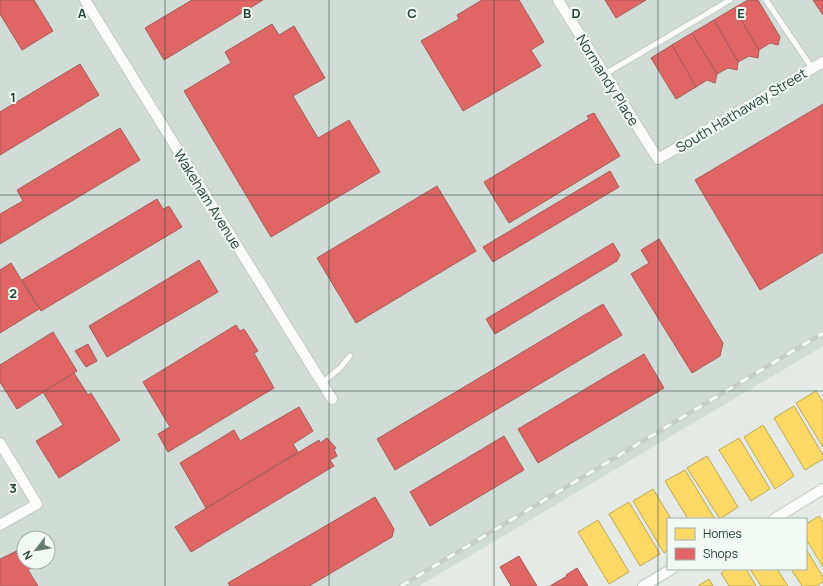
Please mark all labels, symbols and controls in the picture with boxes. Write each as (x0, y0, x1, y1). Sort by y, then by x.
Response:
text: A (78, 4, 87, 22)
text: B (243, 4, 251, 22)
text: C (407, 4, 417, 22)
text: D (571, 4, 581, 22)
text: E (737, 4, 745, 22)
street label: Normandy Place (572, 31, 644, 129)
street label: South Hathaway Street (672, 63, 810, 157)
text: 1 (10, 88, 16, 106)
street label: Wakeham Avenue (170, 146, 246, 252)
text: 2 (9, 284, 17, 302)
text: 3 (9, 479, 17, 497)
legend (667, 518, 807, 570)
text: Homes (703, 525, 742, 542)
north arrow (16, 530, 56, 570)
text: Shops (703, 545, 738, 562)
text: N (18, 548, 35, 563)

